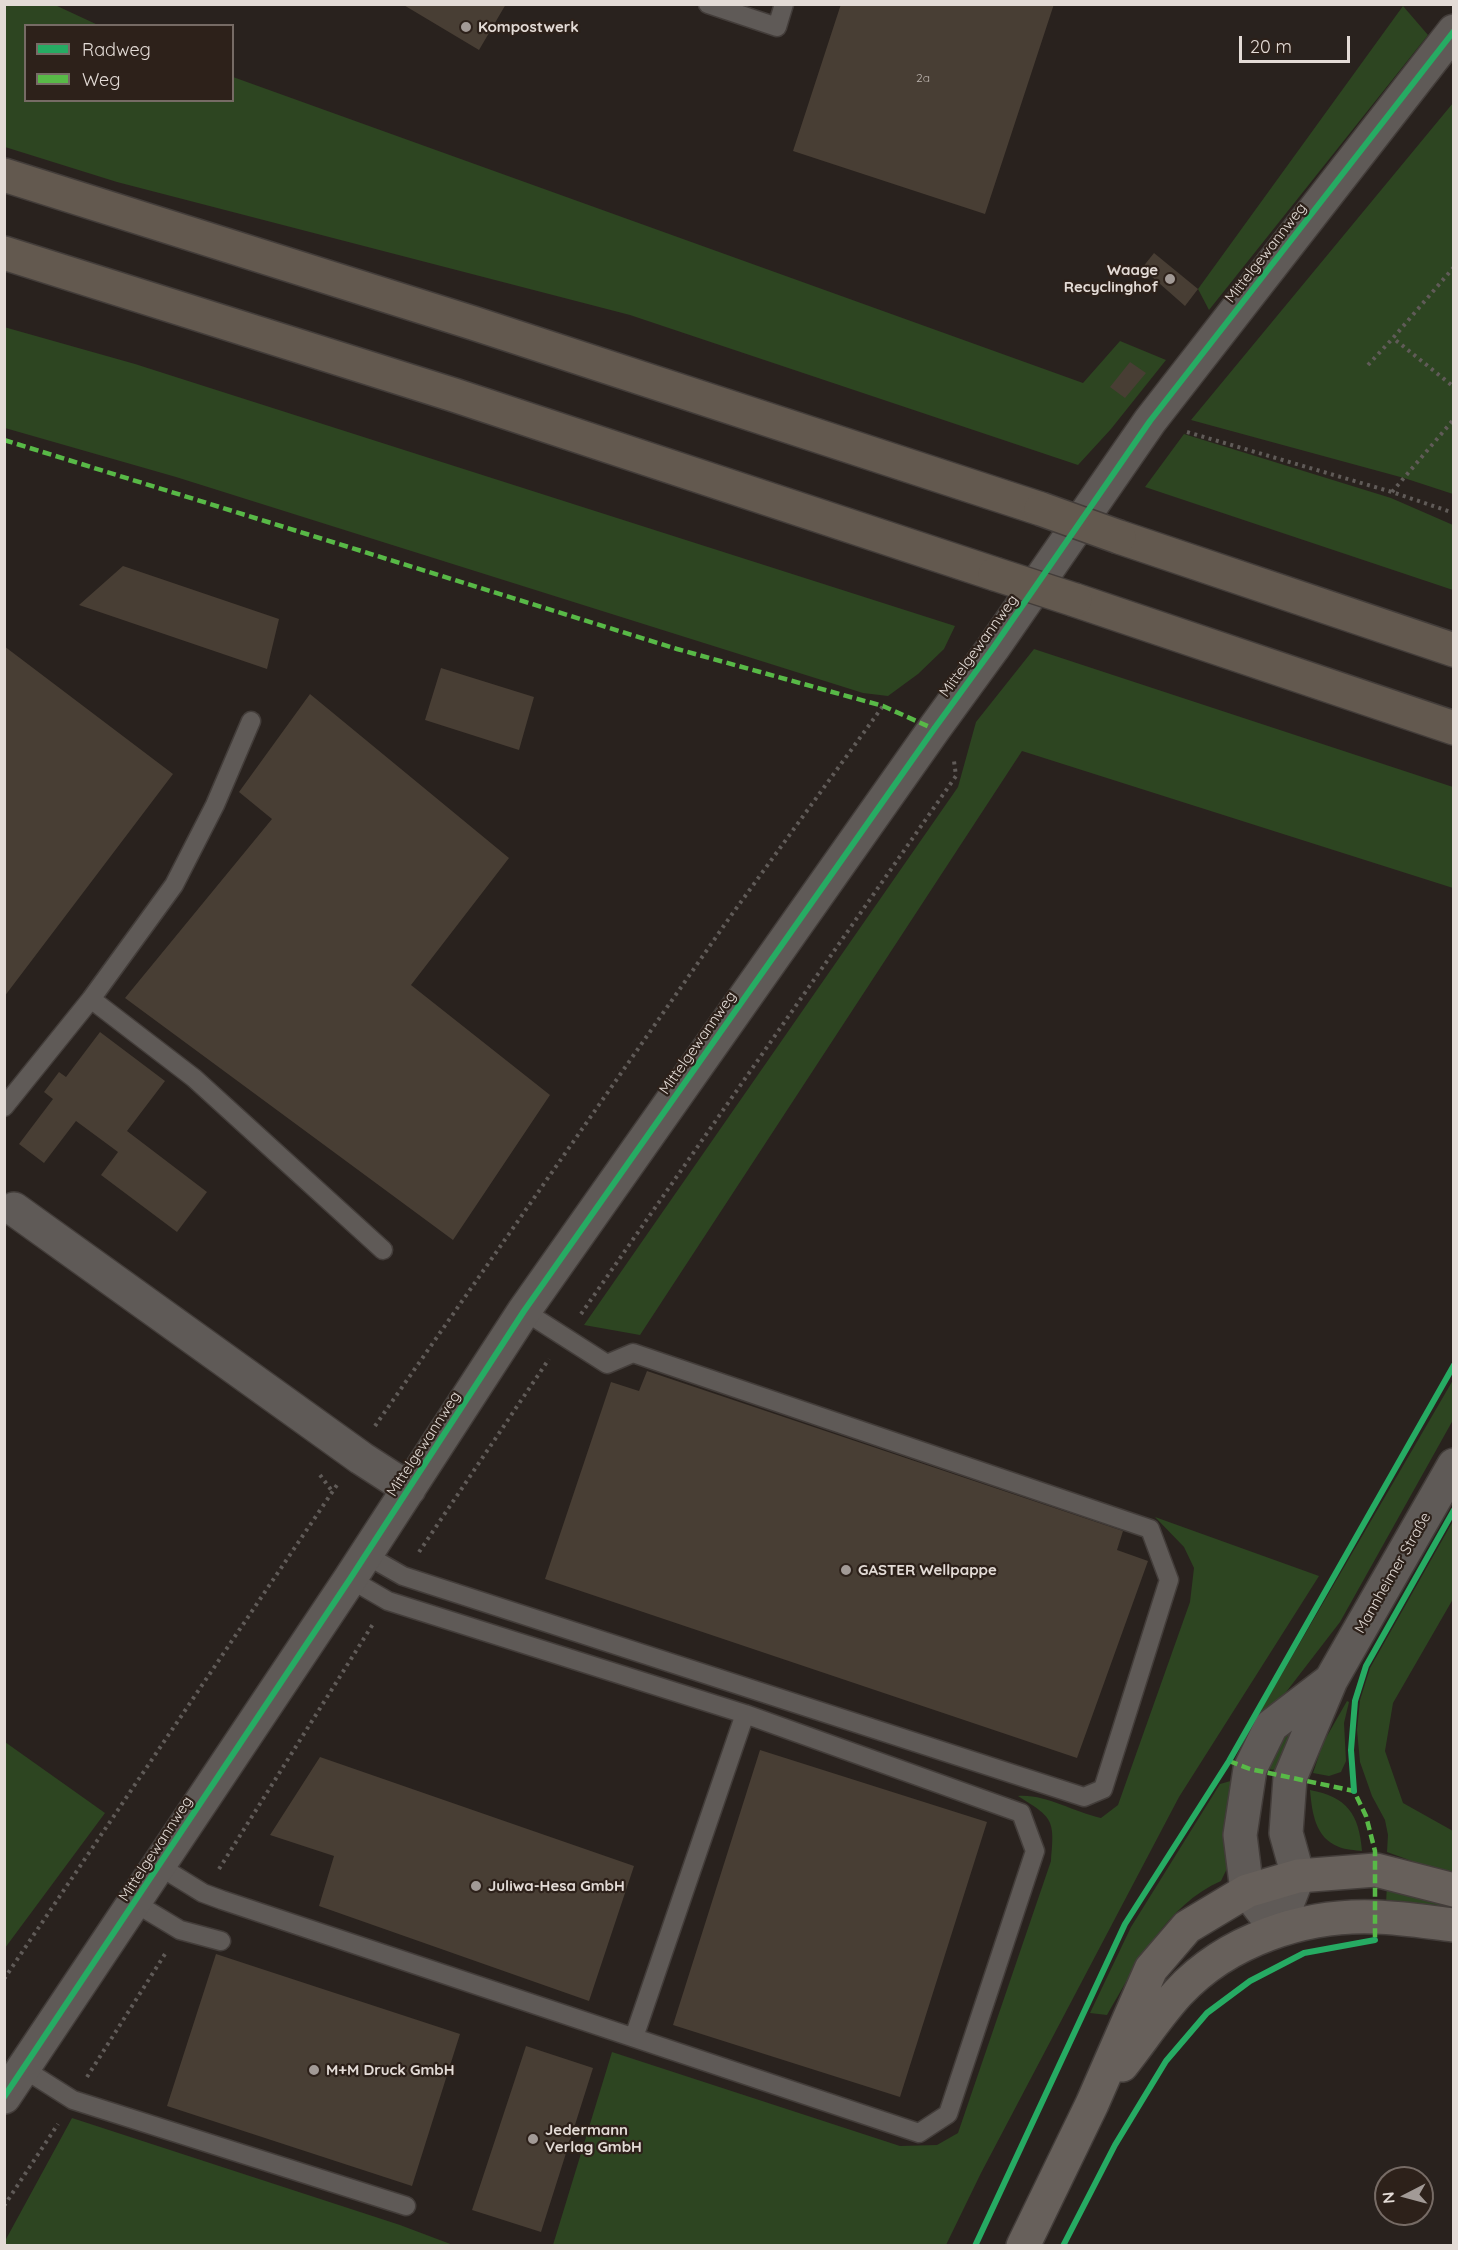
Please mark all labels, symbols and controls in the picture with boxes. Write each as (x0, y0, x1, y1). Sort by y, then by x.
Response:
place label: Kompostwerk (478, 18, 579, 36)
marker: Kompostwerk (459, 20, 473, 34)
legend (24, 24, 234, 102)
scale bar (1242, 24, 1353, 62)
text: 20 m (1250, 35, 1292, 58)
text: Radweg (82, 38, 151, 61)
text: Weg (82, 68, 120, 91)
house number: 2a (916, 71, 930, 85)
street label: Mittelgewannweg (1221, 199, 1311, 307)
place label: Waage Recyclinghof (1064, 261, 1158, 296)
marker: Waage Recyclinghof (1163, 272, 1177, 286)
street label: Mittelgewannweg (936, 591, 1022, 701)
street label: Mittelgewannweg (656, 988, 740, 1098)
street label: Mittelgewannweg (383, 1388, 465, 1500)
street label: Mannheimer Straße (1351, 1509, 1435, 1637)
place label: GASTER Wellpappe (858, 1561, 997, 1579)
marker: GASTER Wellpappe (839, 1563, 853, 1577)
street label: Mittelgewannweg (115, 1793, 197, 1905)
place label: Juliwa-Hesa GmbH (488, 1877, 625, 1895)
marker: Juliwa-Hesa GmbH (469, 1879, 483, 1893)
place label: M+M Druck GmbH (326, 2061, 454, 2079)
marker: M+M Druck GmbH (307, 2063, 321, 2077)
place label: Jedermann Verlag GmbH (545, 2121, 642, 2156)
marker: Jedermann Verlag GmbH (526, 2132, 540, 2146)
north arrow (1374, 2166, 1434, 2226)
text: N (1378, 2191, 1399, 2205)

